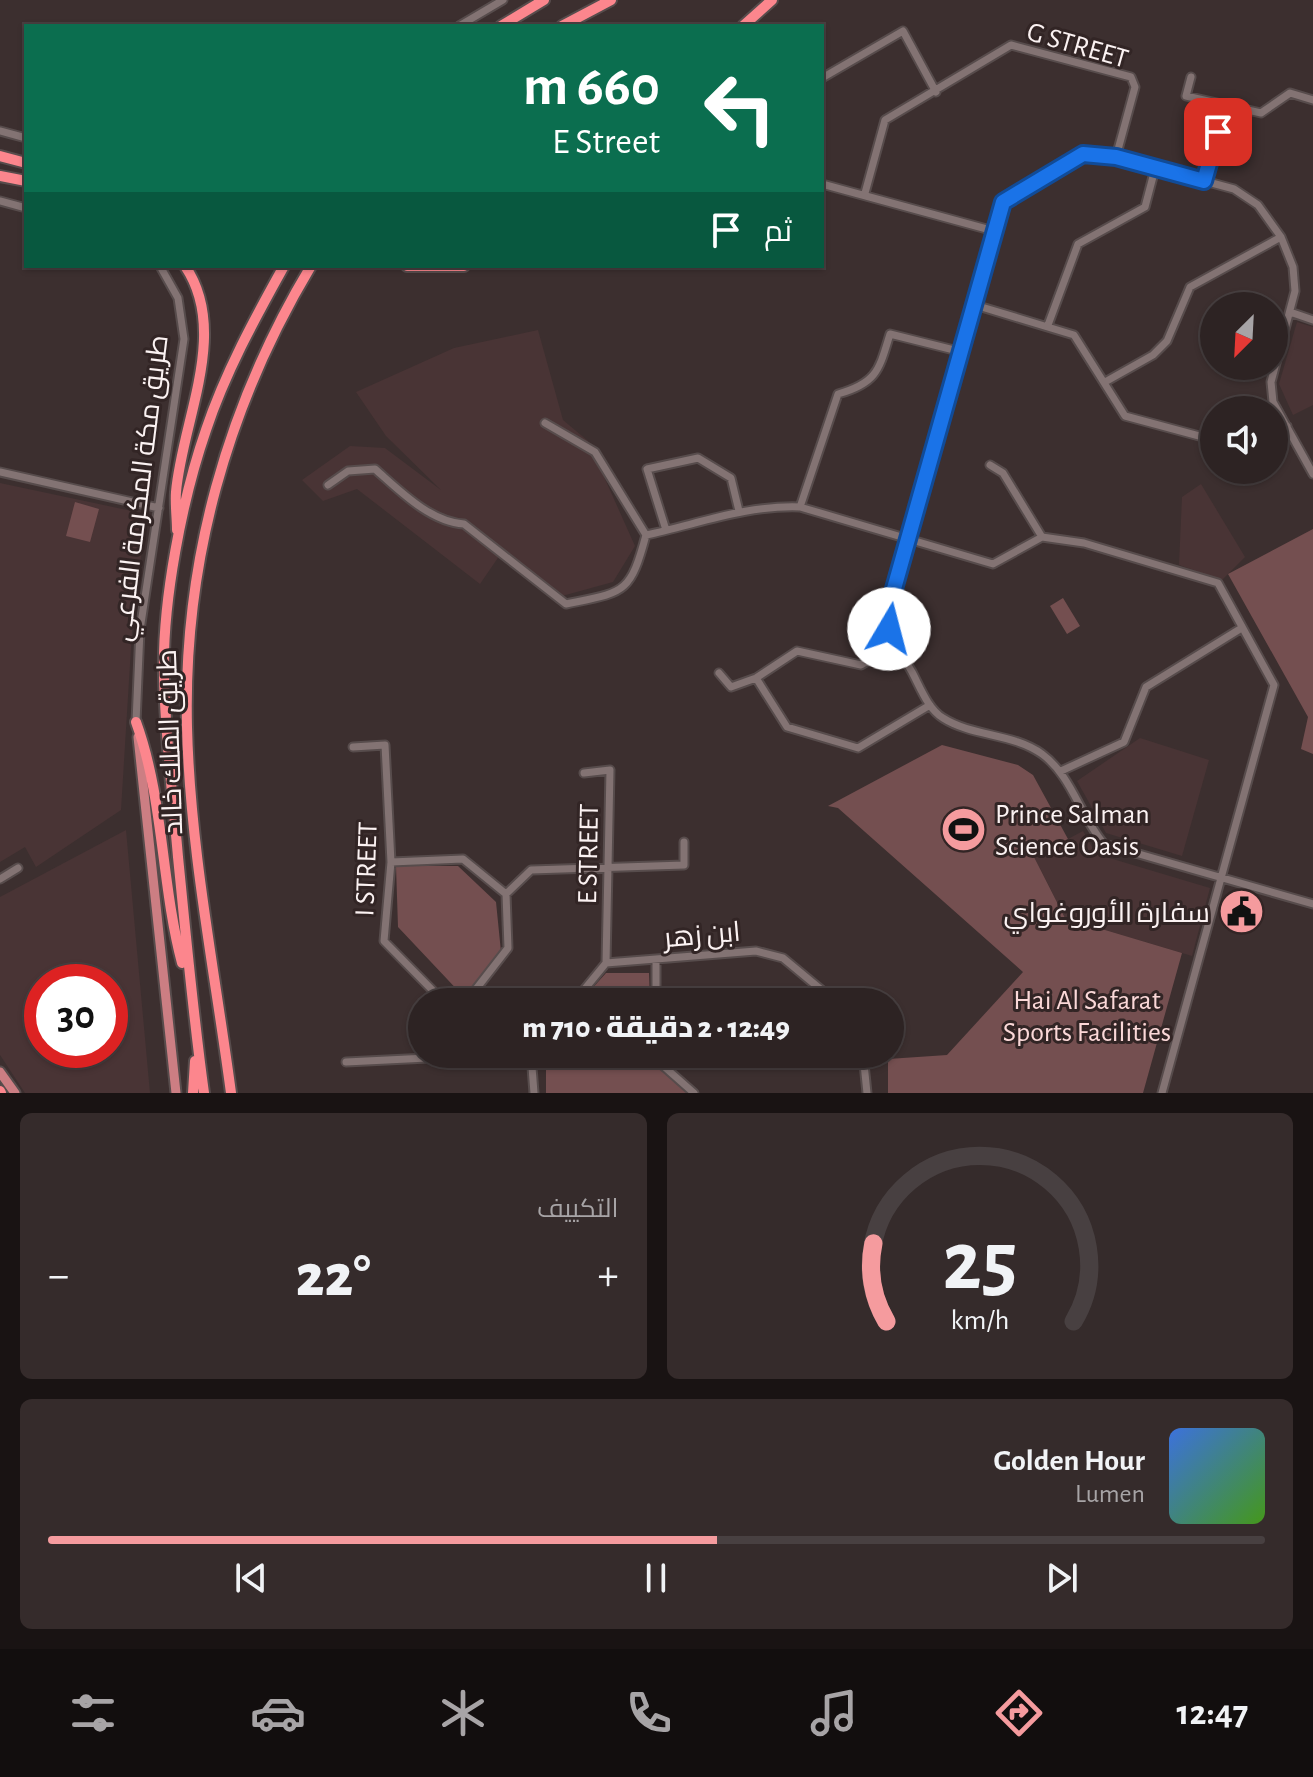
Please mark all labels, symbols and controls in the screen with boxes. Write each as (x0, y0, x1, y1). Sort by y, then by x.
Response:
street label: G STREET (1024, 18, 1132, 74)
icon: left (688, 56, 792, 160)
text: 660 m (523, 59, 660, 115)
pin (1184, 98, 1252, 166)
icon: arrive (1196, 110, 1240, 154)
text: E Street (552, 124, 660, 160)
icon: arrive (704, 208, 748, 252)
text: ثم (764, 217, 792, 247)
north arrow (1200, 292, 1288, 380)
map controls (1200, 292, 1288, 484)
street label: طريق مكة المكرمة الفرعي (108, 333, 180, 644)
button: sound (1200, 396, 1288, 484)
position arrow (847, 587, 931, 671)
street label: طريق الملك خالد (154, 649, 189, 835)
place label: Prince Salman Science Oasis (995, 801, 1150, 861)
street label: E STREET (574, 803, 604, 905)
sports icon: Prince Salman Science Oasis (940, 805, 988, 853)
street label: I STREET (351, 821, 383, 917)
public building icon: سفارة الأوروغواي (1217, 888, 1265, 936)
place label: سفارة الأوروغواي (1004, 899, 1210, 934)
street label: ابن زهر (660, 919, 742, 954)
speed limit sign: 30 (24, 964, 128, 1068)
park label: Hai Al Safarat Sports Facilities (1003, 987, 1171, 1047)
text: 12:49 · 2 دقيقة · 710 m (522, 1013, 790, 1043)
text: التكييف (537, 1196, 619, 1222)
text: 25 (942, 1221, 1017, 1305)
text: 22° (296, 1247, 371, 1307)
text: − (48, 1254, 69, 1298)
text: + (597, 1254, 619, 1298)
text: km/h (950, 1306, 1009, 1335)
text: Golden Hour (993, 1446, 1145, 1476)
text: Lumen (1075, 1481, 1145, 1507)
icon: previous (229, 1556, 273, 1600)
icon: pause (634, 1556, 678, 1600)
icon: next (1040, 1556, 1084, 1600)
icon: filters (65, 1685, 121, 1741)
icon: car (250, 1685, 306, 1741)
icon: climate (435, 1685, 491, 1741)
icon: phone (621, 1685, 677, 1741)
icon: music (806, 1685, 862, 1741)
icon: directions (991, 1685, 1047, 1741)
text: 12:47 (1177, 1695, 1248, 1731)

